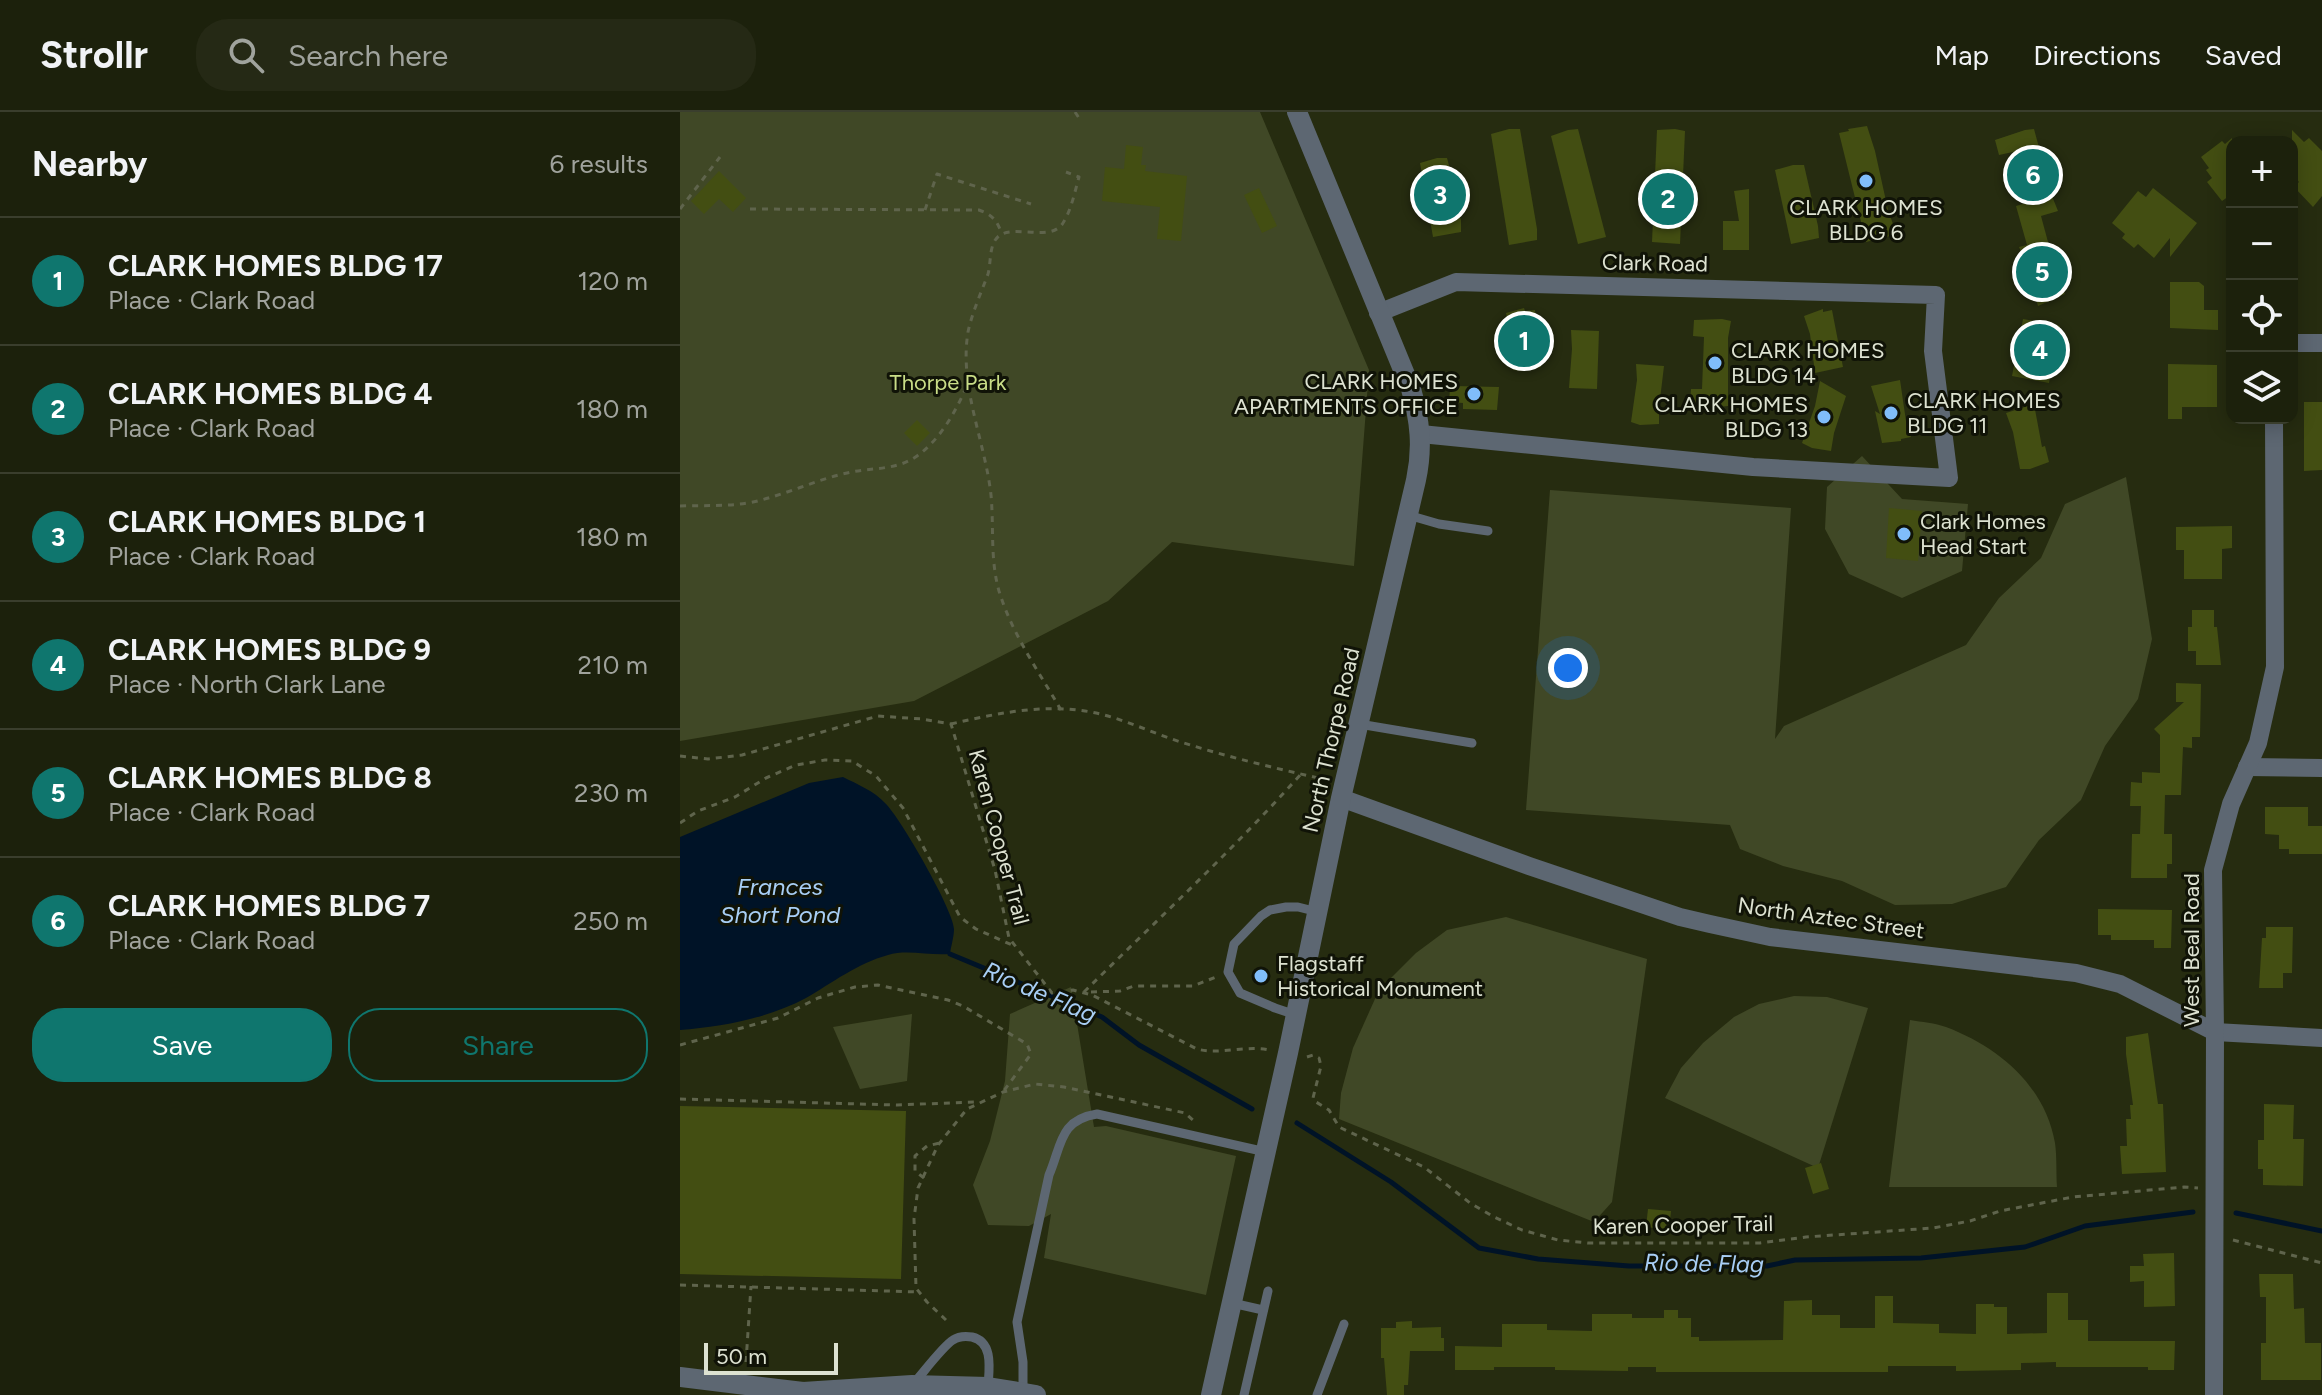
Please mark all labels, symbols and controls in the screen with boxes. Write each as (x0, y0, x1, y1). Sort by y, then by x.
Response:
search box (196, 19, 756, 91)
text: Strollr (40, 32, 148, 78)
icon: search (224, 33, 268, 77)
text: Search here (288, 37, 448, 74)
text: Map (1935, 38, 1989, 72)
text: Directions (2033, 38, 2161, 72)
text: Saved (2205, 38, 2282, 72)
map controls (2226, 136, 2298, 424)
button: + (2226, 136, 2298, 208)
text: Nearby (32, 144, 147, 185)
pin: 6 (2007, 145, 2059, 205)
text: 6 results (550, 148, 648, 180)
pin: 3 (1414, 165, 1466, 225)
pin: 2 (1642, 169, 1694, 229)
marker: CLARK HOMES BLDG 6 (1857, 172, 1875, 190)
place label: CLARK HOMES BLDG 6 (1789, 194, 1943, 246)
button: − (2226, 208, 2298, 280)
pin: 5 (2016, 242, 2068, 302)
text: CLARK HOMES BLDG 17 (108, 247, 443, 284)
street label: Clark Road (1602, 249, 1708, 277)
text: 1 (53, 265, 63, 297)
text: 120 m (578, 265, 648, 297)
button: locate (2226, 280, 2298, 352)
text: Place · Clark Road (108, 284, 315, 316)
pin: 1 (1498, 311, 1550, 371)
pin: 4 (2014, 320, 2066, 380)
place label: CLARK HOMES BLDG 14 (1731, 337, 1885, 389)
button: layers (2226, 352, 2298, 424)
marker: CLARK HOMES BLDG 14 (1706, 354, 1724, 372)
place label: CLARK HOMES APARTMENTS OFFICE (1234, 368, 1458, 420)
park label: Thorpe Park (890, 369, 1007, 396)
text: CLARK HOMES BLDG 4 (108, 375, 432, 412)
marker: CLARK HOMES APARTMENTS OFFICE (1465, 385, 1483, 403)
place label: CLARK HOMES BLDG 11 (1907, 387, 2061, 439)
place label: CLARK HOMES BLDG 13 (1654, 391, 1808, 443)
text: 2 (50, 393, 66, 425)
text: 180 m (576, 393, 648, 425)
marker: CLARK HOMES BLDG 11 (1882, 404, 1900, 422)
marker: CLARK HOMES BLDG 13 (1815, 408, 1833, 426)
text: Place · Clark Road (108, 412, 315, 444)
text: CLARK HOMES BLDG 1 (108, 503, 426, 540)
place label: Clark Homes Head Start (1920, 508, 2046, 560)
text: 3 (51, 521, 65, 553)
text: 180 m (576, 521, 648, 553)
marker: Clark Homes Head Start (1895, 525, 1913, 543)
text: Place · Clark Road (108, 540, 315, 572)
text: CLARK HOMES BLDG 9 (108, 631, 431, 668)
street label: North Thorpe Road (1297, 645, 1365, 835)
your location (1548, 648, 1588, 688)
text: 4 (50, 649, 66, 681)
text: 210 m (578, 649, 648, 681)
text: Place · North Clark Lane (108, 668, 386, 700)
street label: Karen Cooper Trail (963, 746, 1035, 928)
text: CLARK HOMES BLDG 8 (108, 759, 432, 796)
text: 5 (50, 777, 66, 809)
text: 230 m (574, 777, 648, 809)
text: Place · Clark Road (108, 796, 315, 828)
water label: Frances Short Pond (720, 872, 841, 929)
street label: West Beal Road (2178, 873, 2205, 1027)
text: CLARK HOMES BLDG 7 (108, 887, 430, 924)
street label: North Aztec Street (1736, 892, 1926, 944)
text: 6 (50, 905, 66, 937)
text: 250 m (573, 905, 648, 937)
text: Place · Clark Road (108, 924, 315, 956)
place label: Flagstaff Historical Monument (1277, 950, 1483, 1002)
water label: Rio de Flag (979, 955, 1101, 1029)
marker: Flagstaff Historical Monument (1252, 967, 1270, 985)
button: Save (32, 1008, 332, 1082)
button: Share (348, 1008, 648, 1082)
street label: Karen Cooper Trail (1592, 1210, 1774, 1240)
water label: Rio de Flag (1644, 1247, 1764, 1279)
scale bar (704, 1339, 838, 1375)
text: 50 m (716, 1343, 767, 1370)

